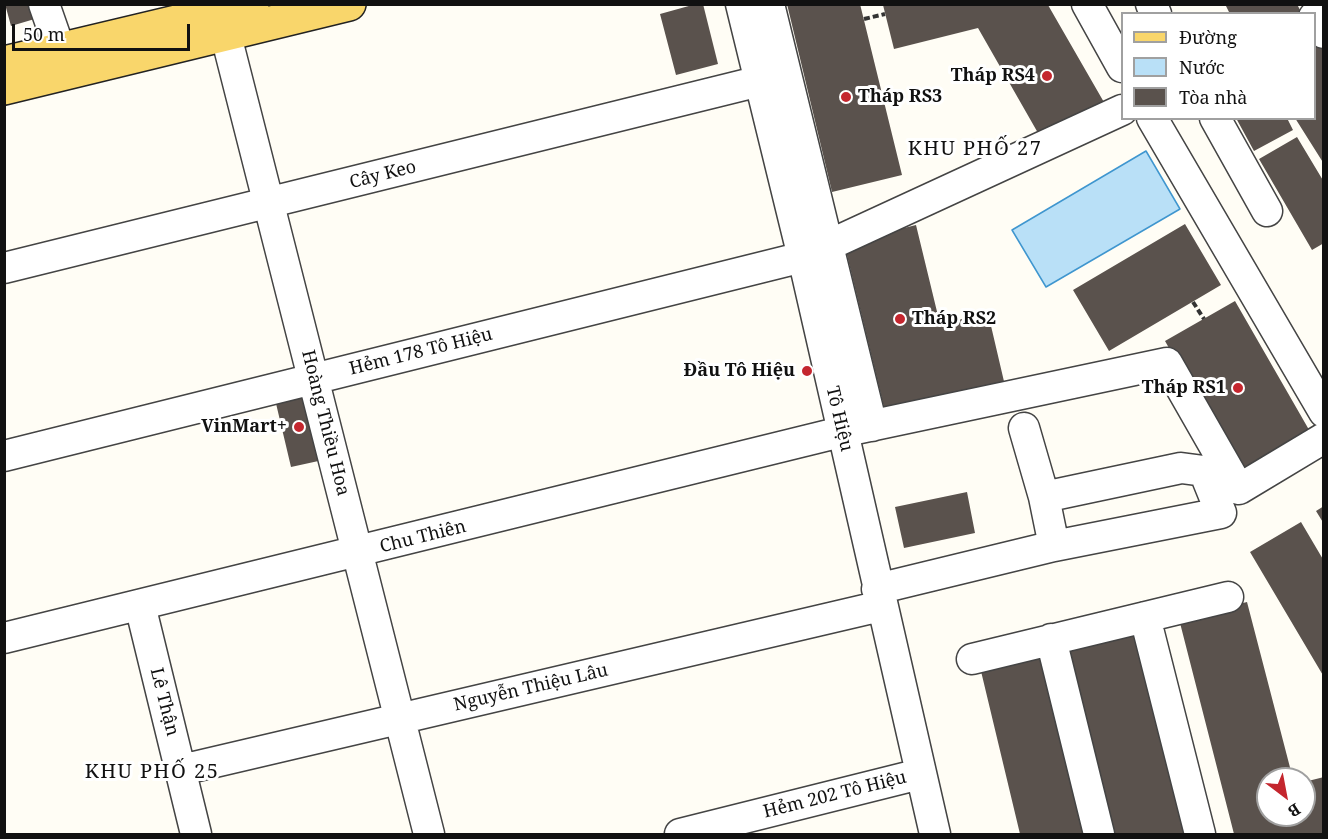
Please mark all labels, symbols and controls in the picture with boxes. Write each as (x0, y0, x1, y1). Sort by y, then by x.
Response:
scale bar (15, 12, 194, 50)
legend (1121, 12, 1316, 120)
text: 50 m (23, 22, 65, 46)
text: Đường (1179, 25, 1237, 49)
text: Nước (1179, 55, 1225, 79)
place label: Tháp RS4 (951, 65, 1035, 87)
marker: Tháp RS4 (1040, 69, 1054, 83)
text: Tòa nhà (1179, 85, 1248, 109)
place label: Tháp RS3 (858, 86, 942, 108)
marker: Tháp RS3 (839, 90, 853, 104)
district label: KHU PHỐ 27 (908, 137, 1042, 161)
street label: Cây Keo (347, 156, 419, 194)
place label: Tháp RS2 (912, 308, 996, 330)
marker: Tháp RS2 (893, 312, 907, 326)
street label: Hẻm 178 Tô Hiệu (347, 324, 495, 380)
street label: Hoàng Thiều Hoa (296, 348, 354, 498)
place label: Đầu Tô Hiệu (684, 360, 795, 382)
marker: Đầu Tô Hiệu (800, 364, 814, 378)
place label: Tháp RS1 (1142, 377, 1226, 399)
marker: Tháp RS1 (1231, 381, 1245, 395)
street label: Tô Hiệu (821, 384, 857, 454)
place label: VinMart+ (201, 416, 287, 438)
marker: VinMart+ (292, 420, 306, 434)
street label: Chu Thiên (378, 516, 468, 558)
street label: Nguyễn Thiệu Lâu (452, 660, 610, 716)
street label: Lê Thận (145, 666, 183, 738)
district label: KHU PHỐ 25 (85, 760, 219, 784)
street label: Hẻm 202 Tô Hiệu (761, 767, 909, 823)
north arrow (1256, 767, 1316, 827)
text: B (1284, 798, 1305, 823)

